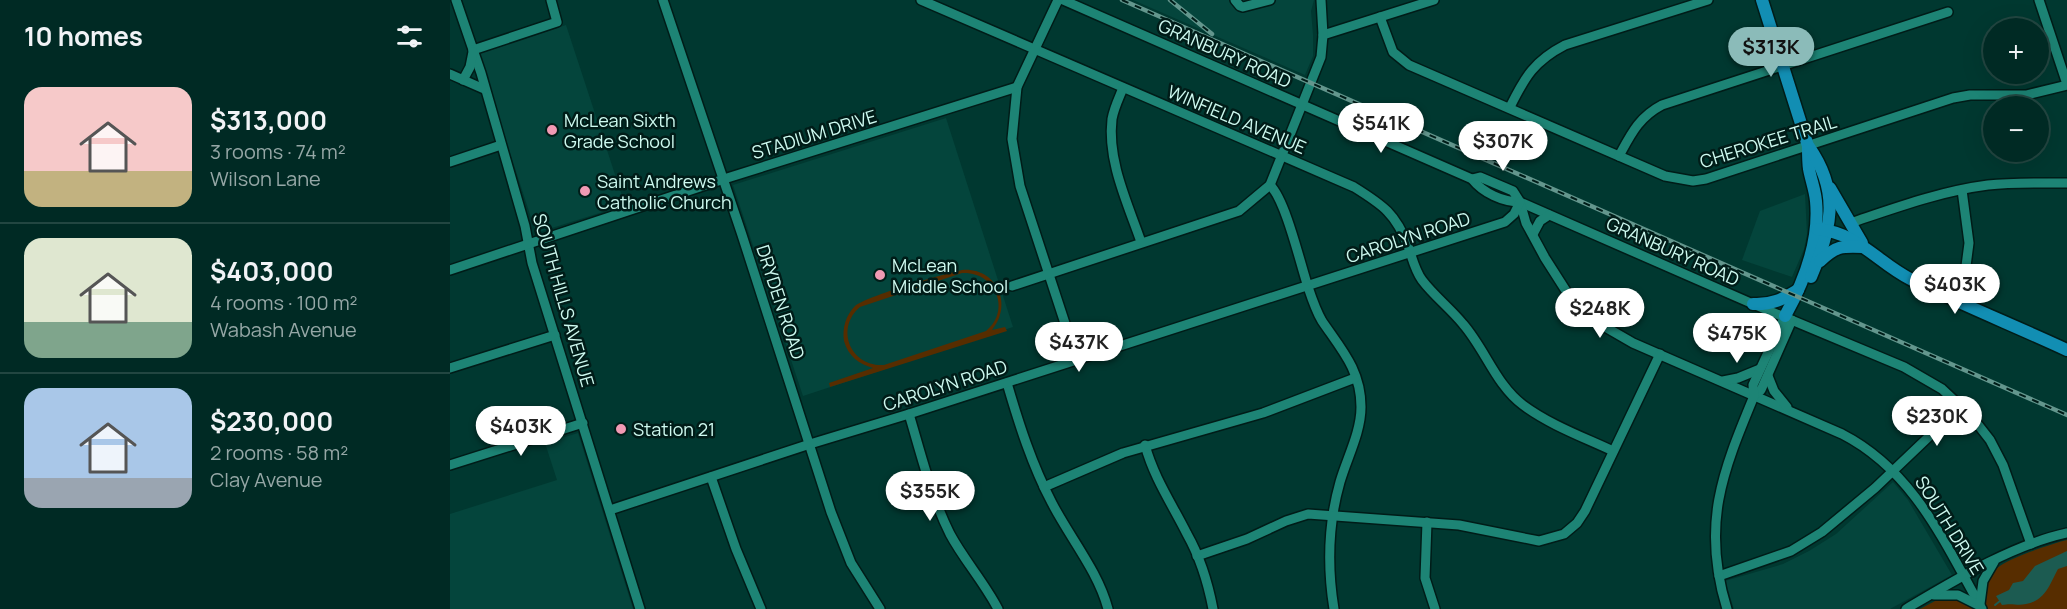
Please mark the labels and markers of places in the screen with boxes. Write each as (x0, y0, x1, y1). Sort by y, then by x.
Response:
pin: $313K (1729, 27, 1813, 78)
pin: $541K (1339, 103, 1423, 154)
place label: McLean Sixth Grade School (564, 108, 676, 153)
pin: $307K (1461, 121, 1545, 172)
marker: McLean Sixth Grade School (545, 123, 559, 137)
place label: Saint Andrews Catholic Church (597, 169, 732, 214)
marker: Saint Andrews Catholic Church (578, 184, 592, 198)
place label: McLean Middle School (892, 253, 1008, 298)
pin: $403K (1913, 264, 1997, 315)
marker: McLean Middle School (873, 268, 887, 282)
pin: $248K (1558, 288, 1642, 339)
pin: $475K (1695, 313, 1779, 364)
pin: $437K (1037, 322, 1121, 373)
pin: $230K (1895, 396, 1979, 447)
pin: $403K (479, 406, 563, 457)
place label: Station 21 (633, 417, 715, 441)
marker: Station 21 (614, 422, 628, 436)
pin: $355K (888, 471, 972, 522)

